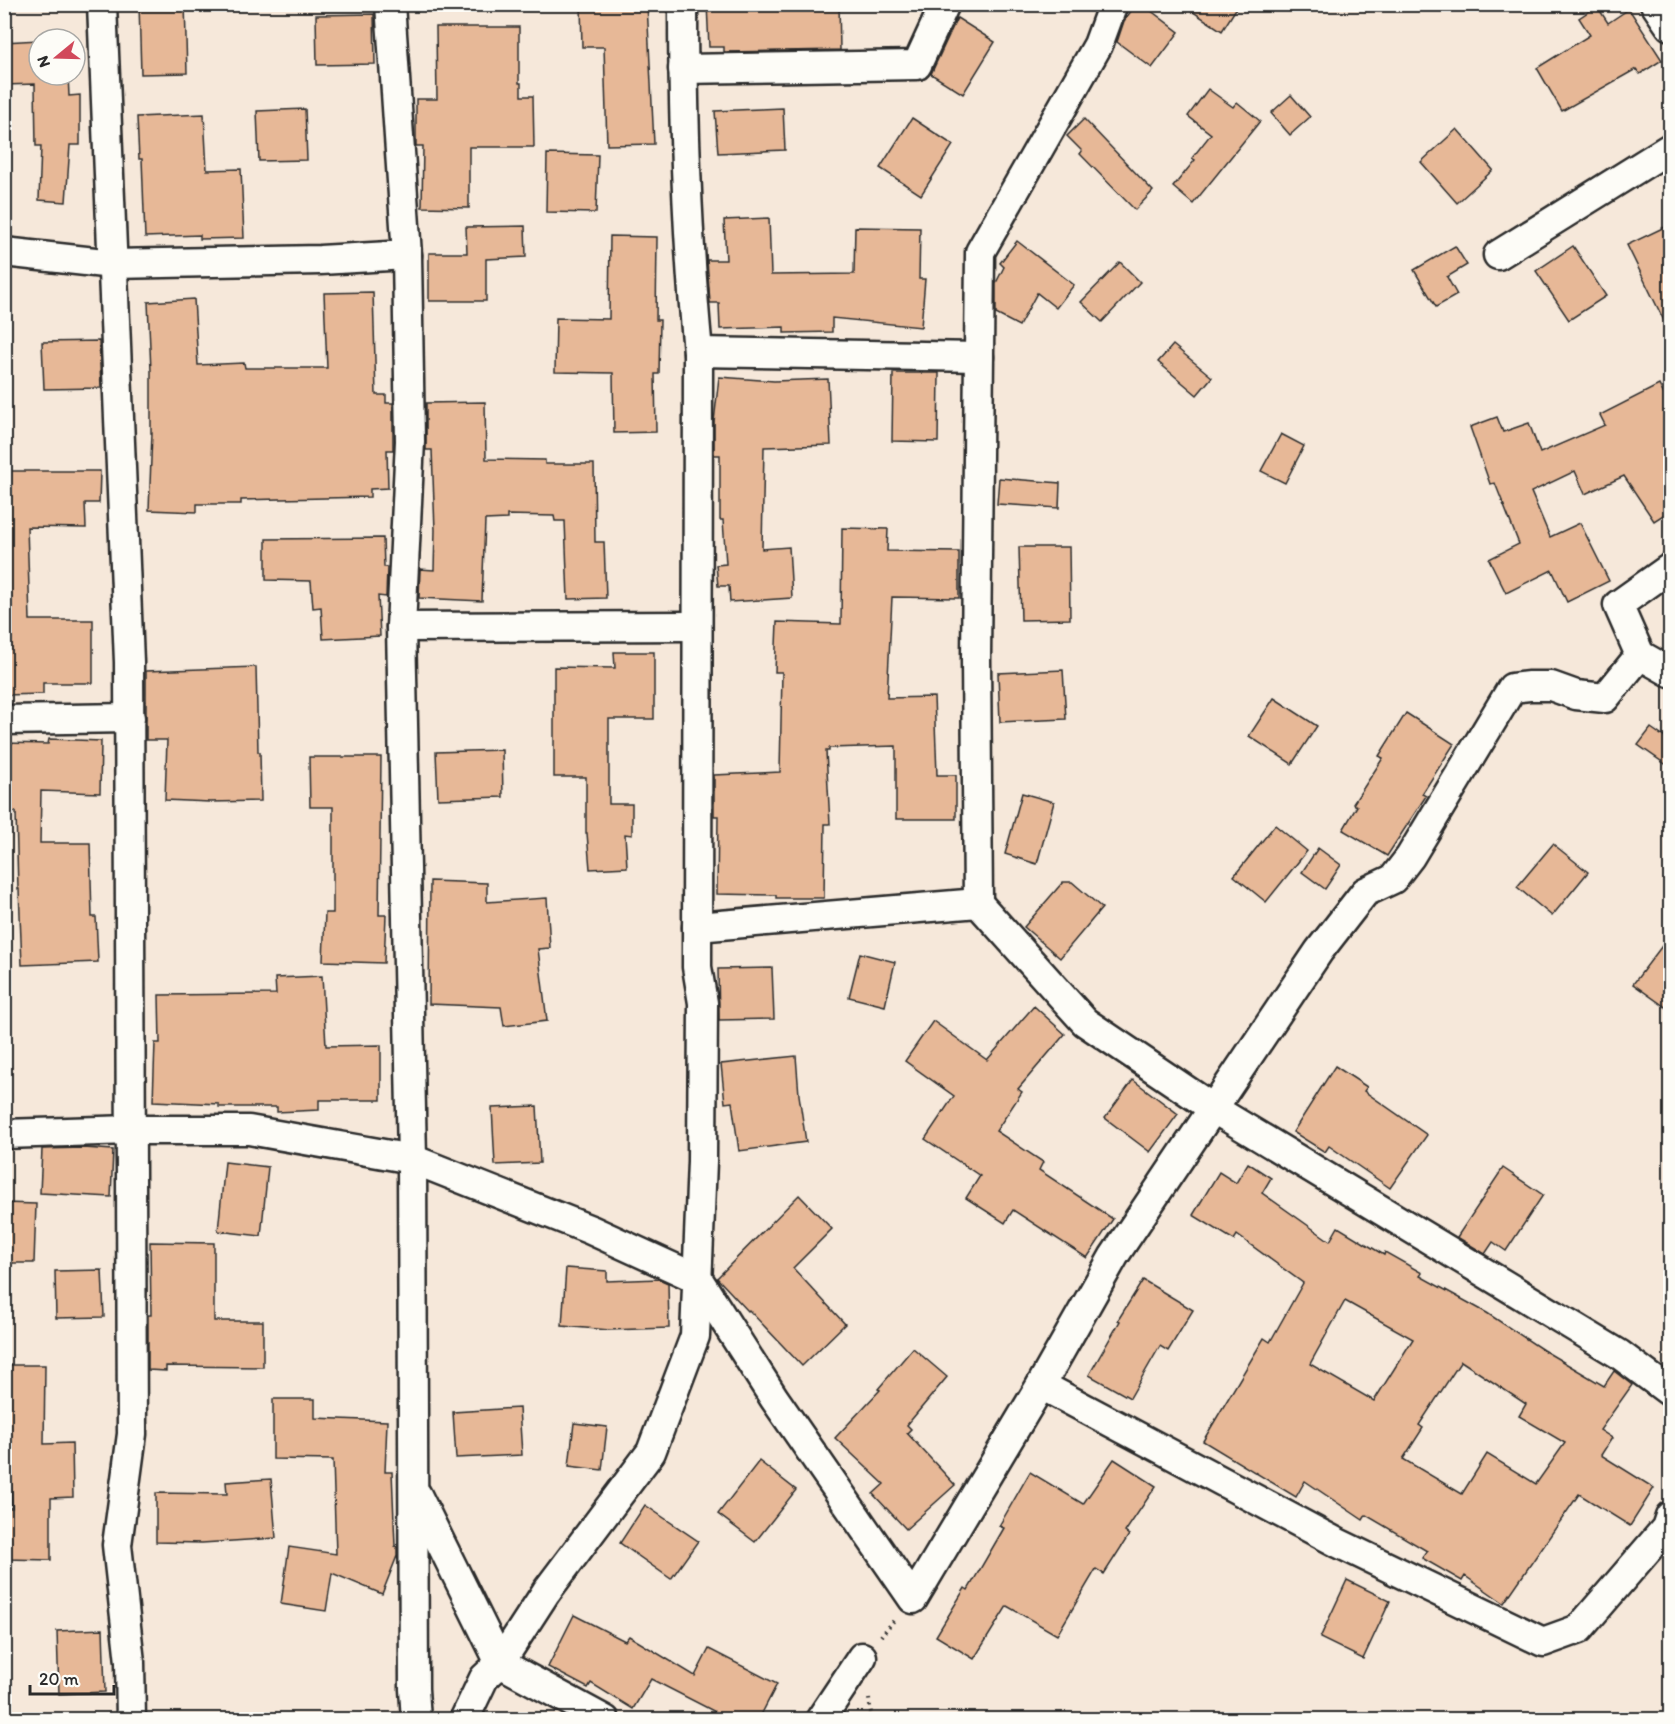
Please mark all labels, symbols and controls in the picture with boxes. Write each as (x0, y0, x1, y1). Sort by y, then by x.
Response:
north arrow (27, 27, 87, 87)
text: N (33, 54, 54, 70)
scale bar (30, 1658, 114, 1696)
text: 20 m (39, 1668, 79, 1690)

